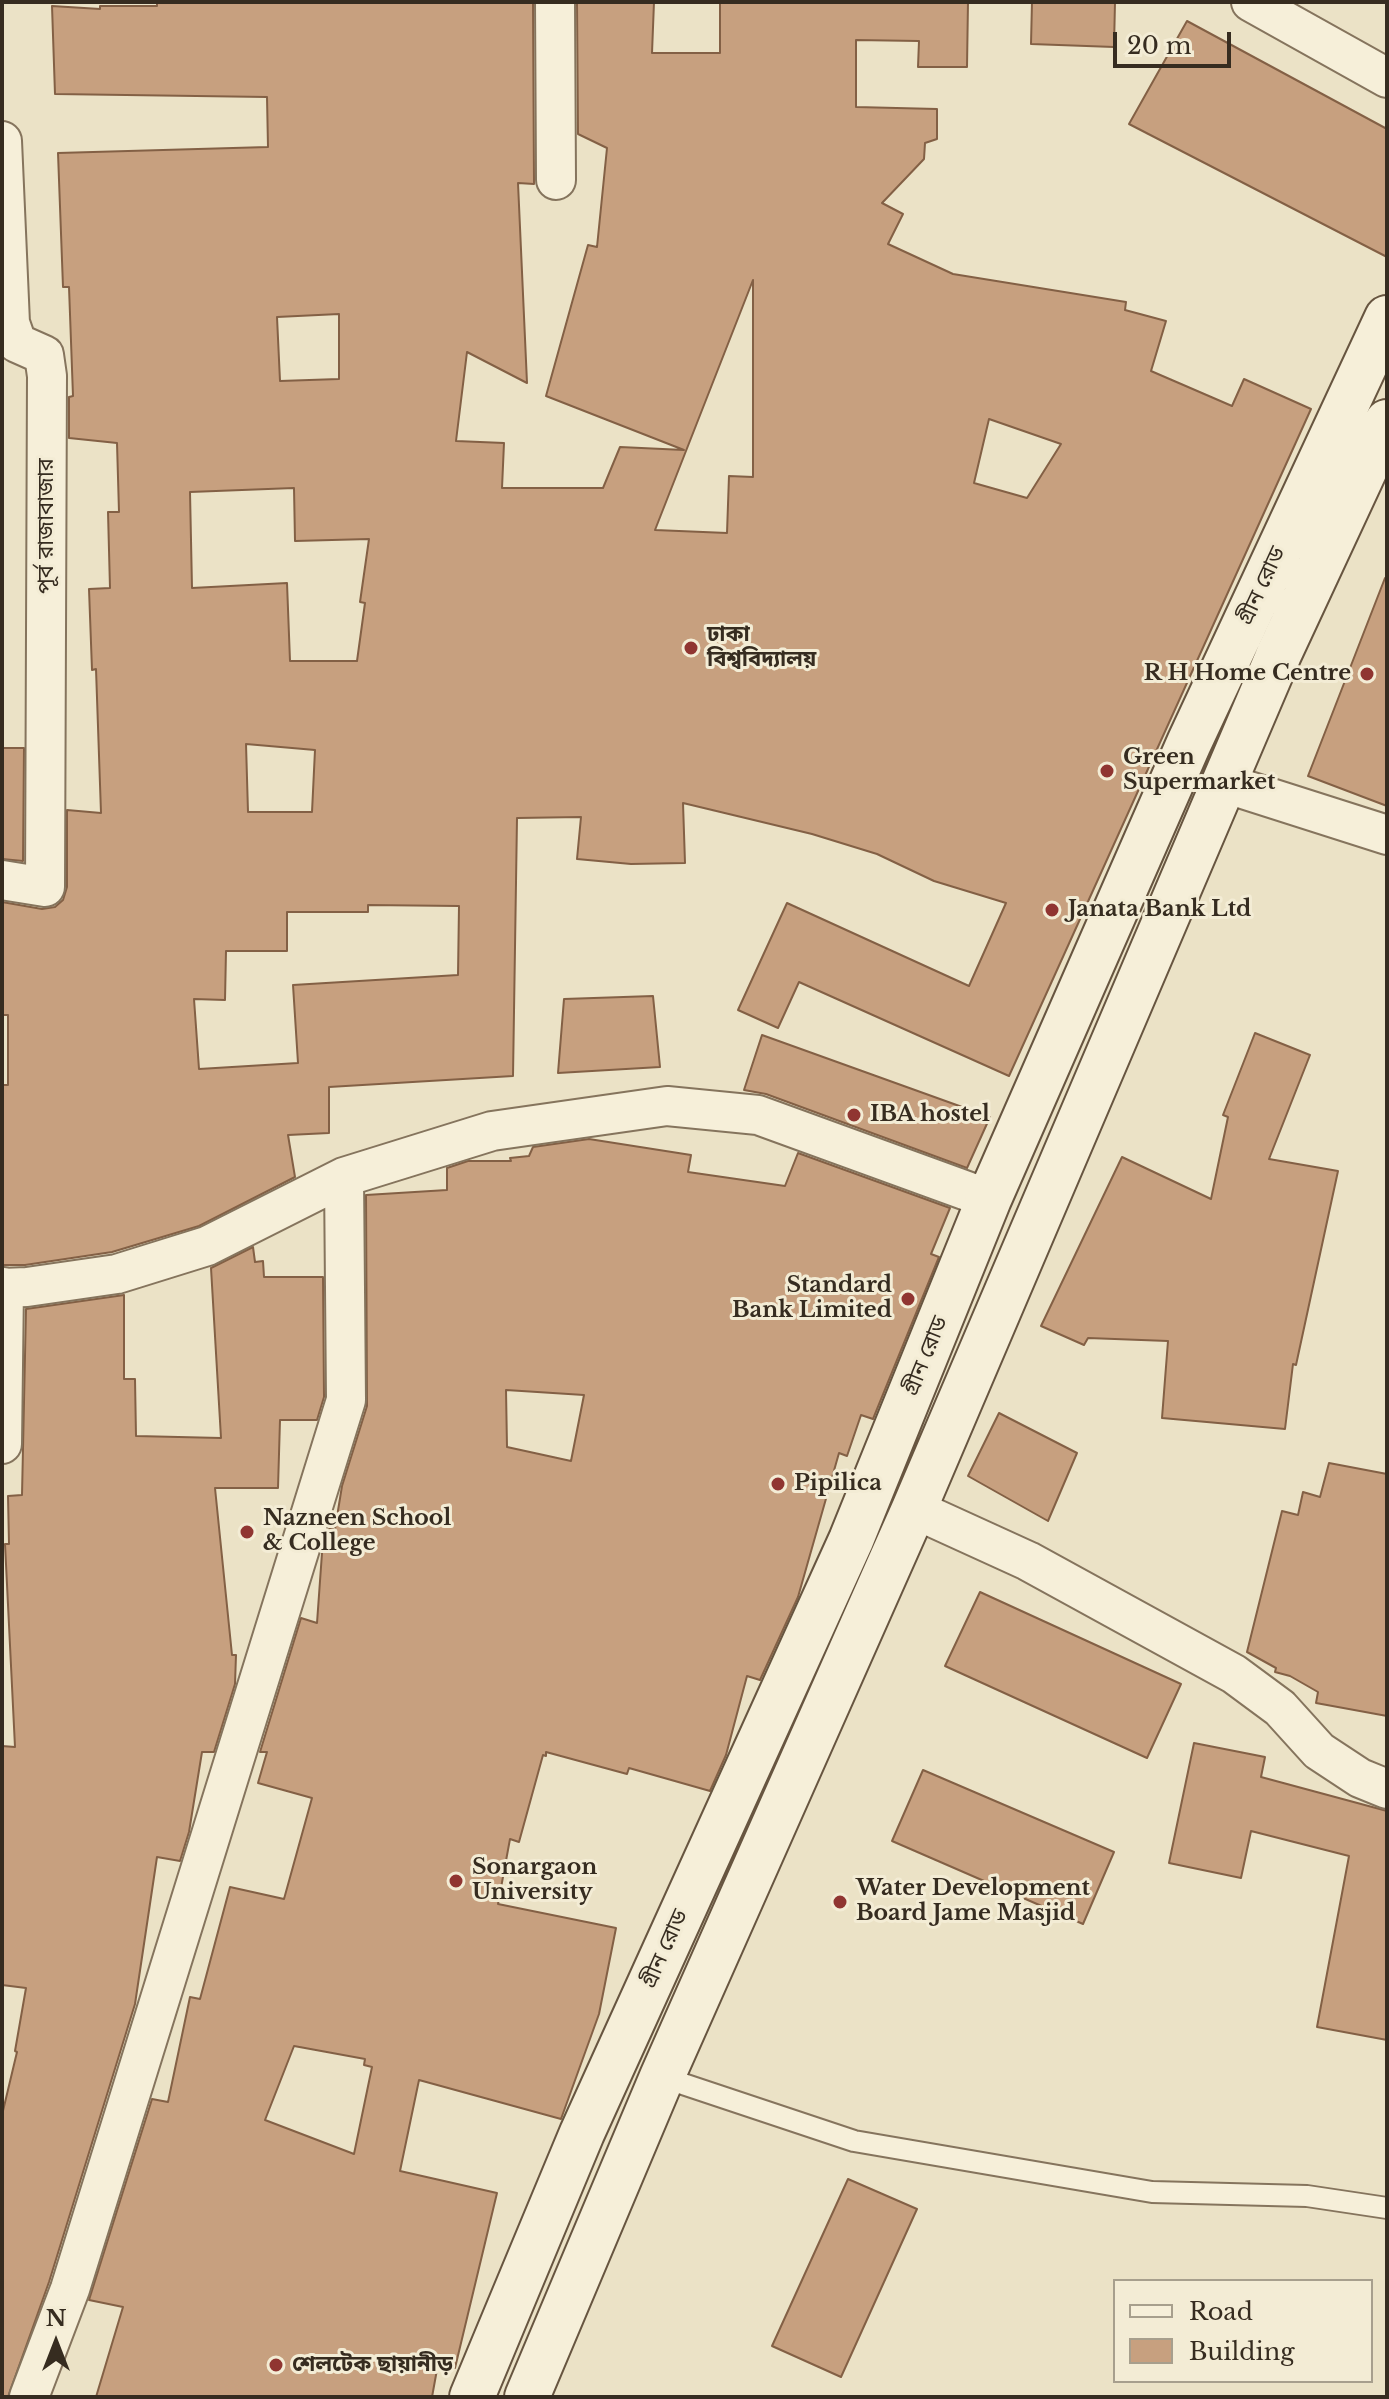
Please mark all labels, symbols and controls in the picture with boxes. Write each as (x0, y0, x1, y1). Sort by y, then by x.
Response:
scale bar (1117, 16, 1235, 66)
text: 20 m (1127, 31, 1192, 60)
street label: পূর্ব রাজাবাজার (34, 458, 60, 594)
street label: গ্রীন রোড (1232, 543, 1292, 629)
place label: ঢাকা বিশ্ববিদ্যালয় (707, 622, 816, 674)
marker: ঢাকা বিশ্ববিদ্যালয় (682, 639, 700, 657)
place label: R H Home Centre (1144, 661, 1351, 687)
marker: R H Home Centre (1358, 665, 1376, 683)
place label: Green Supermarket (1123, 745, 1275, 796)
marker: Green Supermarket (1098, 762, 1116, 780)
place label: Janata Bank Ltd (1068, 897, 1251, 923)
marker: Janata Bank Ltd (1043, 901, 1061, 919)
place label: IBA hostel (870, 1102, 990, 1128)
marker: IBA hostel (845, 1106, 863, 1124)
place label: Standard Bank Limited (732, 1273, 892, 1324)
marker: Standard Bank Limited (899, 1290, 917, 1308)
street label: গ্রীন রোড (898, 1312, 954, 1400)
place label: Pipilica (794, 1471, 882, 1497)
marker: Pipilica (769, 1475, 787, 1493)
place label: Nazneen School & College (263, 1506, 451, 1558)
marker: Nazneen School & College (238, 1523, 256, 1541)
place label: Sonargaon University (472, 1855, 597, 1906)
marker: Sonargaon University (447, 1872, 465, 1890)
place label: Water Development Board Jame Masjid (856, 1876, 1090, 1928)
marker: Water Development Board Jame Masjid (831, 1893, 849, 1911)
street label: গ্রীন রোড (636, 1906, 694, 1992)
legend (1113, 2279, 1373, 2383)
text: Road (1189, 2297, 1253, 2326)
north arrow (16, 2303, 96, 2383)
text: N (46, 2305, 66, 2332)
text: Building (1189, 2337, 1295, 2366)
place label: শেলটেক ছায়ানীড় (292, 2352, 453, 2378)
marker: শেলটেক ছায়ানীড় (267, 2356, 285, 2374)

